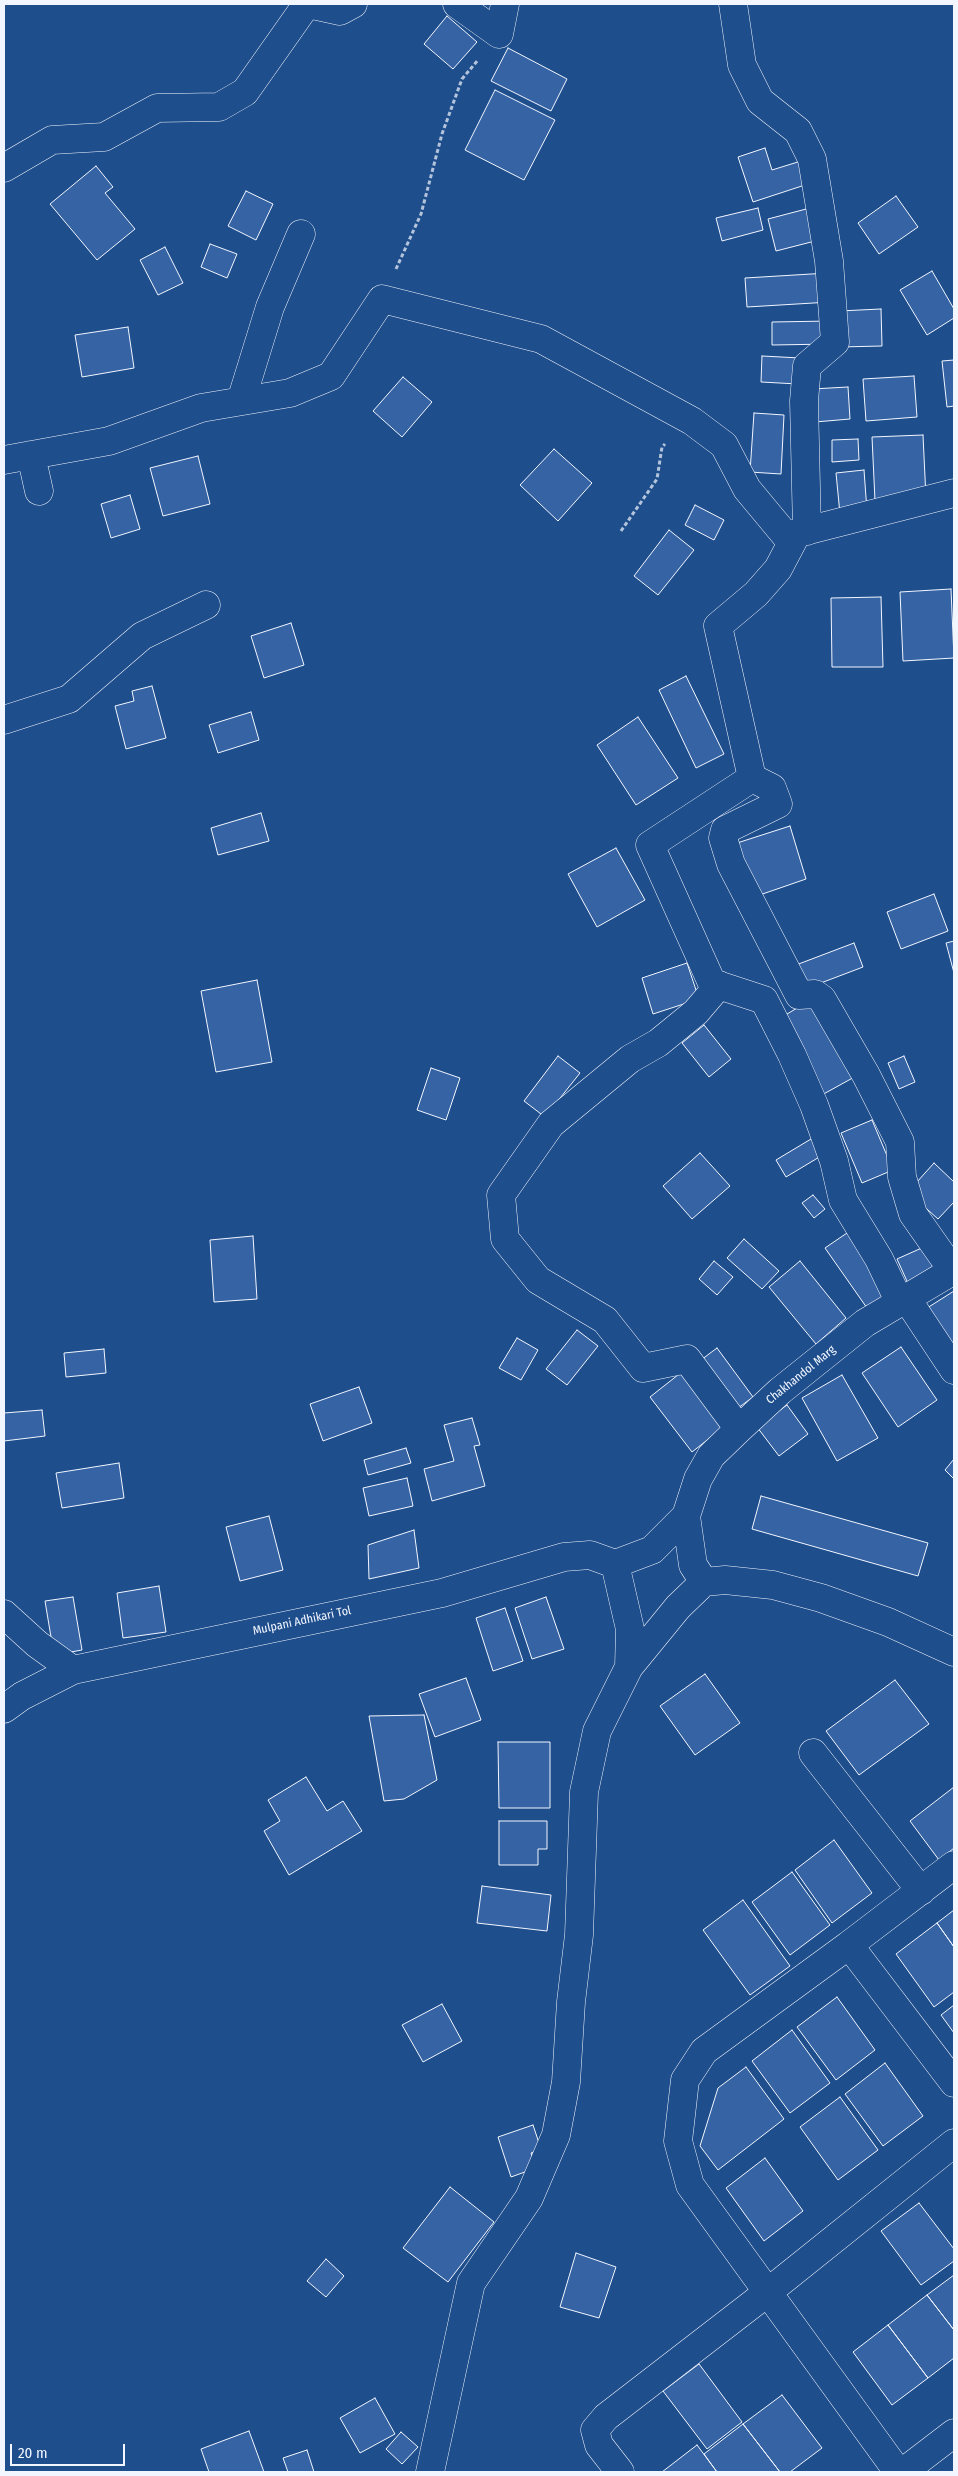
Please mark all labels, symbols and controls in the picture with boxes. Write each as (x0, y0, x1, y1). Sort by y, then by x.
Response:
street label: Chakhandol Marg (763, 1343, 839, 1407)
street label: Mulpani Adhikari Tol (252, 1604, 352, 1638)
scale bar (12, 2434, 128, 2466)
text: 20 m (18, 2444, 48, 2462)

